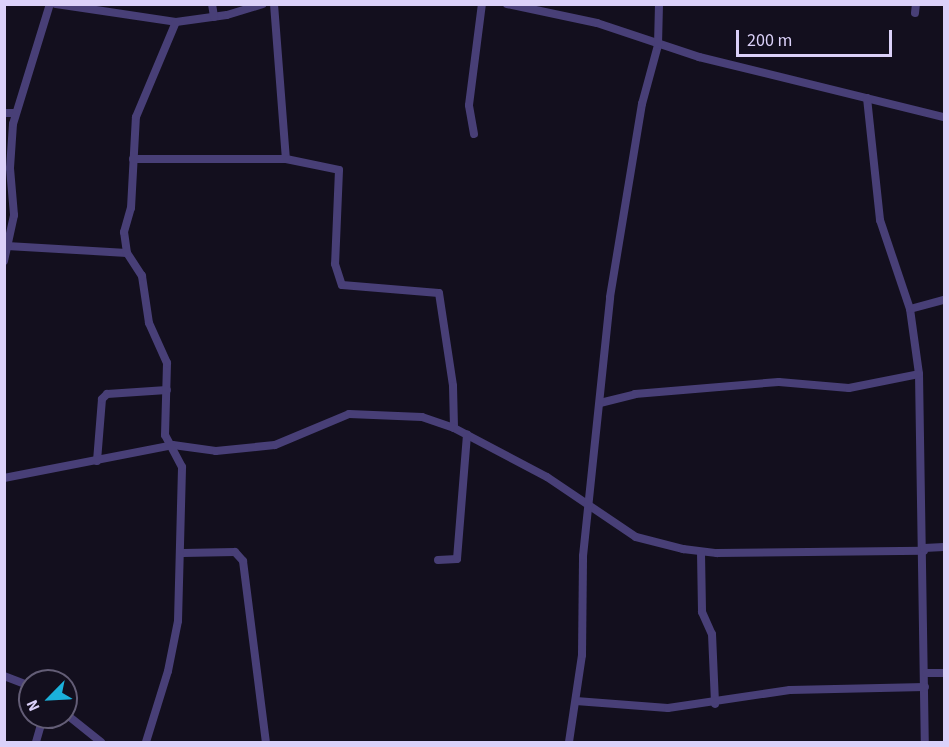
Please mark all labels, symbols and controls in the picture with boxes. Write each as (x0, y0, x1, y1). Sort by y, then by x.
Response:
scale bar (739, 18, 895, 56)
text: 200 m (747, 28, 792, 53)
north arrow (18, 669, 78, 729)
text: N (21, 696, 46, 715)

